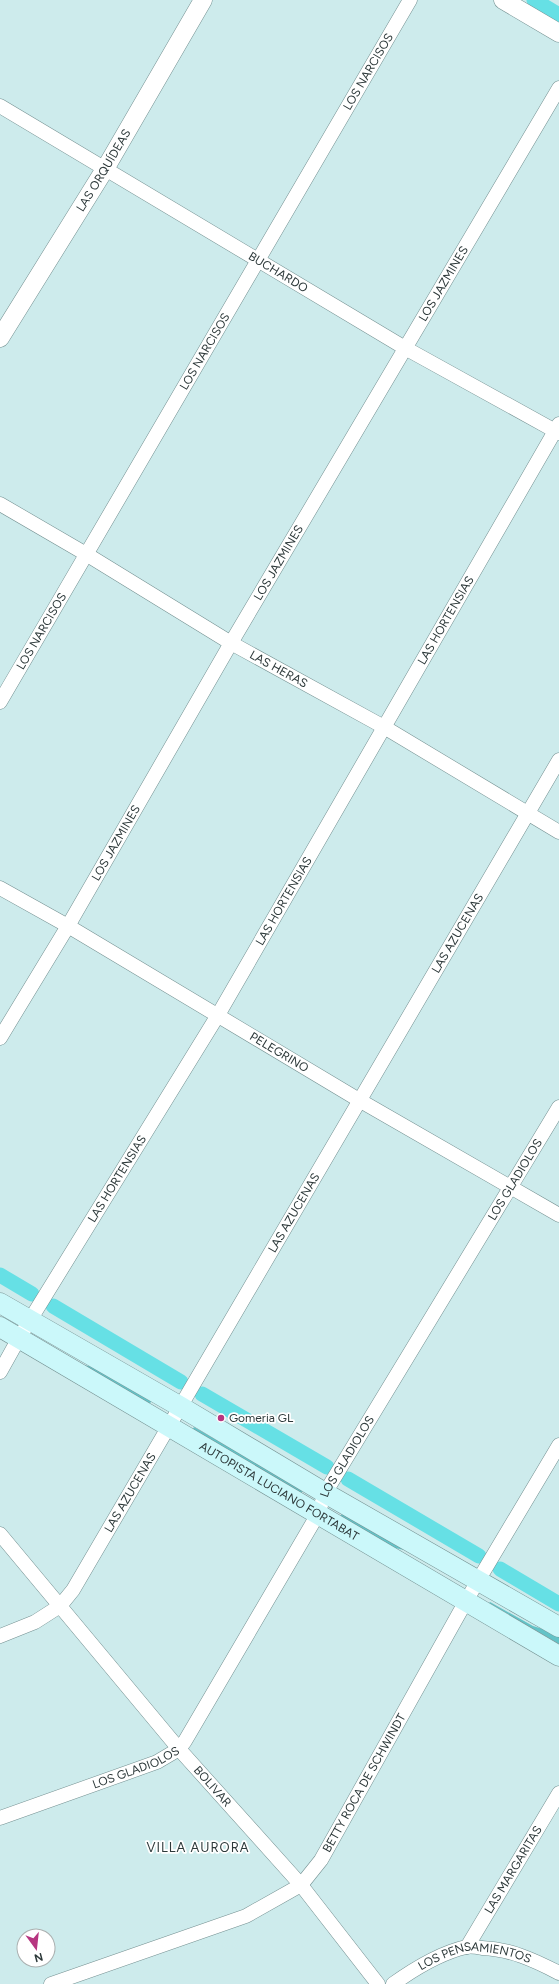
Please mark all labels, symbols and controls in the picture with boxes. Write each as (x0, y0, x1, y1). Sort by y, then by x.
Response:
street label: LOS NARCISOS (340, 31, 396, 113)
street label: LAS ORQUÍDEAS (73, 127, 134, 214)
street label: LOS JAZMINES (416, 244, 471, 324)
street label: BUCHARDO (246, 249, 310, 295)
street label: LOS NARCISOS (177, 310, 233, 392)
street label: LOS JAZMINES (251, 522, 306, 603)
street label: LAS HORTENSIAS (415, 574, 477, 667)
street label: LOS NARCISOS (13, 590, 69, 672)
street label: LAS HERAS (247, 648, 310, 691)
street label: LOS JAZMINES (89, 803, 143, 883)
street label: LAS HORTENSIAS (253, 854, 315, 948)
street label: LAS AZUCENAS (429, 891, 486, 975)
street label: PELEGRINO (247, 1029, 311, 1075)
street label: LAS HORTENSIAS (85, 1133, 149, 1225)
street label: LOS GLADIOLOS (485, 1136, 545, 1223)
street label: LAS AZUCENAS (265, 1171, 322, 1255)
place label: Gomeria GL (229, 1411, 294, 1425)
marker: Gomeria GL (216, 1413, 226, 1423)
street label: LOS GLADIOLOS (317, 1413, 377, 1499)
street label: AUTOPISTA LUCIANO FORTABAT (197, 1439, 362, 1544)
street label: LAS AZUCENAS (101, 1450, 159, 1535)
street label: BETTY ROCA DE SCHWINDT (320, 1711, 409, 1855)
street label: LOS GLADIOLOS (91, 1743, 182, 1791)
street label: BOLIVAR (191, 1763, 234, 1810)
street label: LAS MARGARITAS (482, 1823, 545, 1916)
district label: VILLA AURORA (146, 1840, 250, 1855)
north arrow (16, 1928, 56, 1968)
street label: LOS PENSAMIENTOS (416, 1939, 533, 1973)
text: N (33, 1950, 44, 1965)

